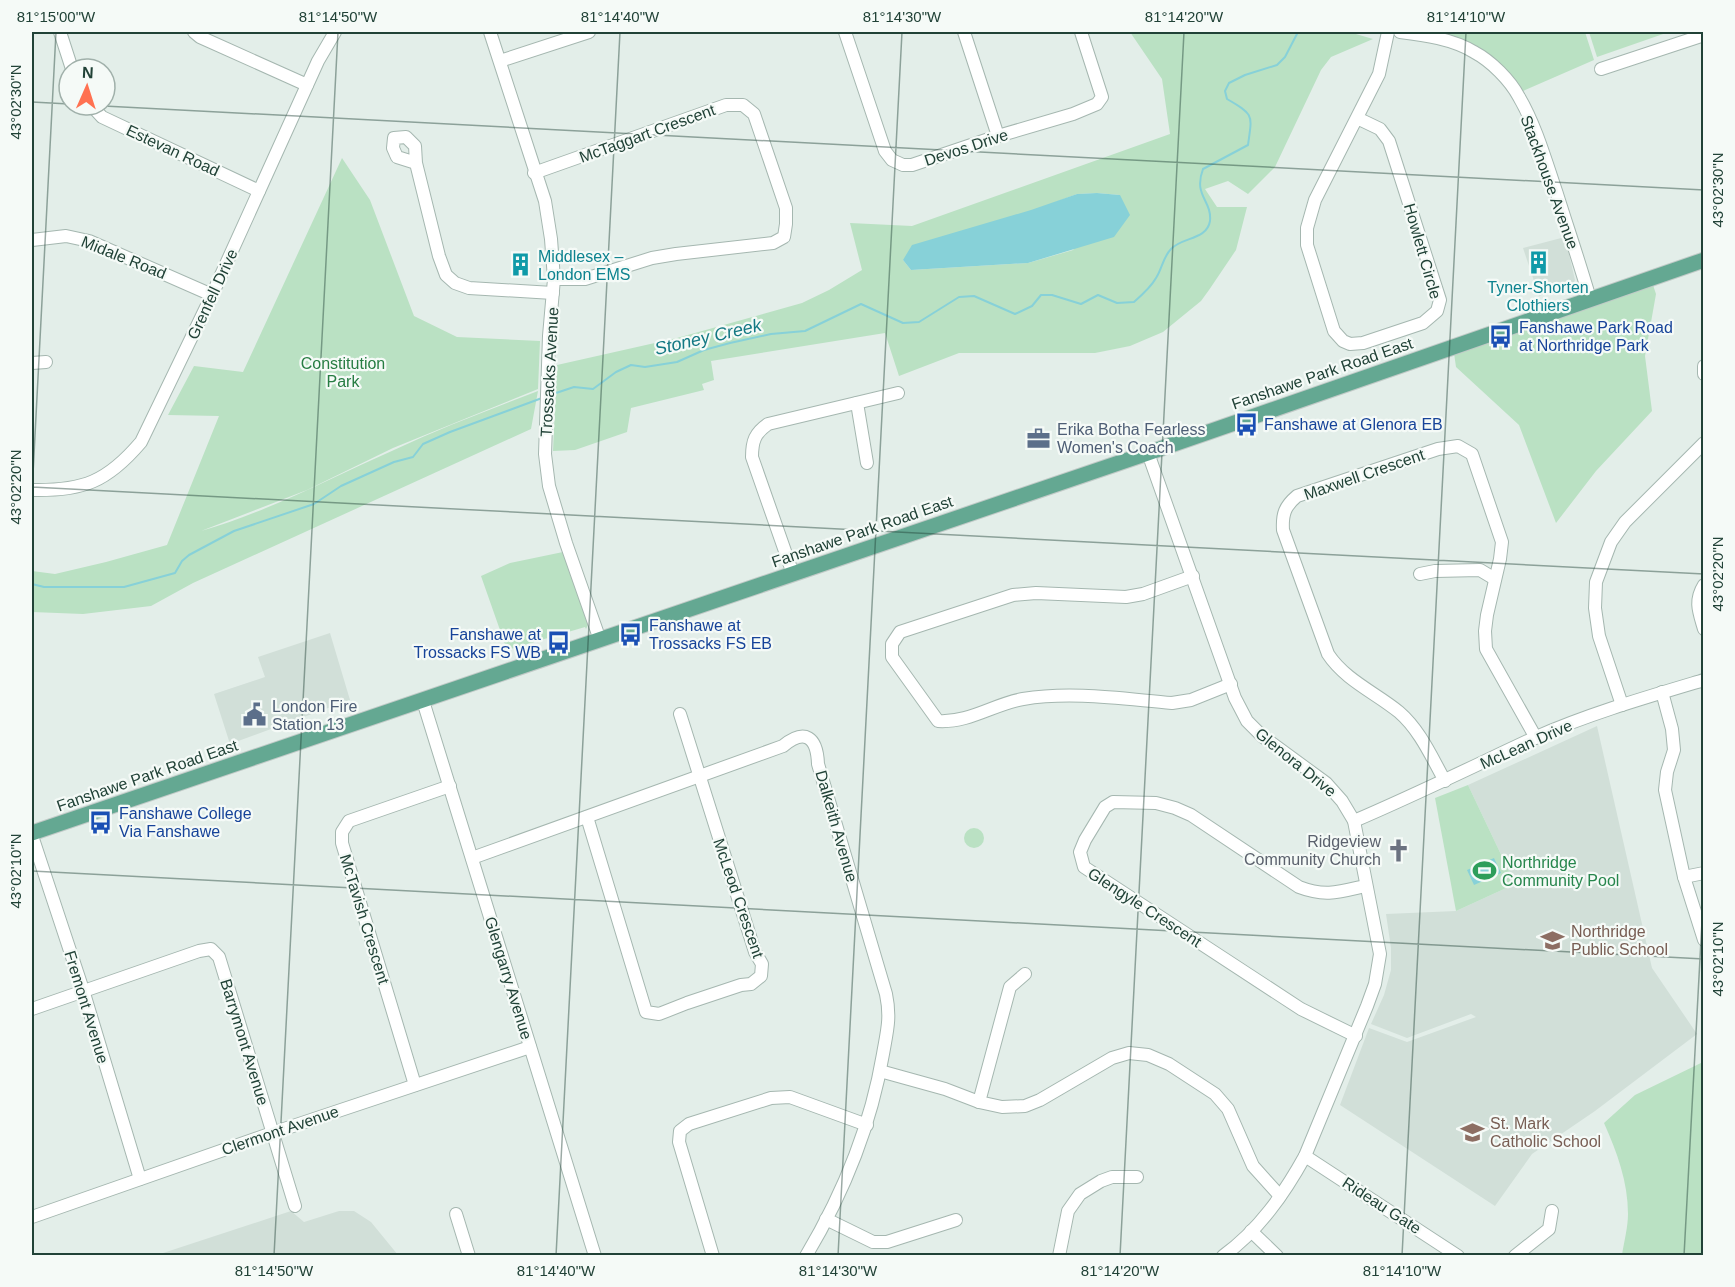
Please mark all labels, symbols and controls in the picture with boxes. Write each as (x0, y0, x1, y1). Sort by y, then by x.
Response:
text: 81°15'00"W (17, 8, 96, 25)
text: 81°14'50"W (299, 8, 378, 25)
text: 81°14'40"W (581, 8, 660, 25)
text: 81°14'30"W (863, 8, 942, 25)
text: 81°14'20"W (1145, 8, 1224, 25)
text: 81°14'10"W (1427, 8, 1506, 25)
north arrow (57, 57, 117, 117)
text: 43°02'30"N (7, 64, 24, 140)
text: N (82, 64, 94, 81)
street label: McTaggart Crescent (577, 101, 718, 166)
street label: Stackhouse Avenue (1517, 113, 1582, 251)
street label: Estevan Road (124, 122, 222, 179)
street label: Devos Drive (922, 126, 1010, 169)
text: 43°02'30"N (1709, 152, 1726, 228)
street label: Howlett Circle (1401, 201, 1444, 301)
street label: Midale Road (79, 233, 169, 282)
street label: Grenfell Drive (184, 246, 241, 342)
place label: Middlesex – London EMS (538, 248, 631, 283)
building icon: Tyner-Shorten Clothiers (1525, 249, 1551, 275)
building icon: Middlesex – London EMS (507, 252, 533, 278)
place label: Tyner-Shorten Clothiers (1487, 279, 1589, 314)
street label: Trossacks Avenue (538, 307, 561, 437)
water label: Stoney Creek (653, 315, 764, 359)
place label: Fanshawe Park Road at Northridge Park (1519, 319, 1673, 354)
bus stop icon: Fanshawe Park Road at Northridge Park (1488, 323, 1514, 349)
street label: Fanshawe Park Road East (1229, 334, 1415, 412)
park label: Constitution Park (301, 355, 385, 390)
bus stop icon: Fanshawe at Glenora EB (1233, 411, 1259, 437)
place label: Fanshawe at Glenora EB (1264, 416, 1443, 433)
place label: Erika Botha Fearless Women's Coach (1057, 421, 1206, 456)
office icon: Erika Botha Fearless Women's Coach (1026, 425, 1052, 451)
street label: Maxwell Crescent (1302, 446, 1427, 503)
text: 43°02'20"N (7, 449, 24, 525)
street label: Fanshawe Park Road East (769, 492, 955, 570)
text: 43°02'20"N (1709, 536, 1726, 612)
place label: Fanshawe at Trossacks FS EB (649, 617, 772, 652)
bus stop icon: Fanshawe at Trossacks FS EB (618, 621, 644, 647)
place label: Fanshawe at Trossacks FS WB (414, 626, 542, 661)
bus stop icon: Fanshawe at Trossacks FS WB (546, 630, 572, 656)
place label: London Fire Station 13 (272, 698, 357, 733)
public building icon: London Fire Station 13 (241, 702, 267, 728)
street label: McLean Drive (1478, 717, 1575, 772)
street label: Glenora Drive (1252, 725, 1339, 800)
street label: Fanshawe Park Road East (54, 736, 240, 814)
street label: Dalkeith Avenue (812, 768, 861, 884)
place label: Fanshawe College Via Fanshawe (119, 805, 252, 840)
bus stop icon: Fanshawe College Via Fanshawe (88, 809, 114, 835)
text: 43°02'10"N (7, 833, 24, 909)
place label: Ridgeview Community Church (1244, 833, 1381, 868)
street label: McLeod Crescent (710, 836, 767, 961)
church icon: Ridgeview Community Church (1386, 837, 1412, 863)
street label: McTavish Crescent (337, 852, 393, 987)
place label: Northridge Community Pool (1502, 854, 1619, 889)
sports icon: Northridge Community Pool (1471, 858, 1497, 884)
street label: Glengyle Crescent (1085, 864, 1205, 951)
street label: Glengarry Avenue (482, 915, 535, 1042)
text: 43°02'10"N (1709, 921, 1726, 997)
place label: Northridge Public School (1571, 923, 1668, 958)
school or university icon: Northridge Public School (1540, 927, 1566, 953)
street label: Fremont Avenue (61, 949, 112, 1066)
street label: Barrymont Avenue (217, 977, 272, 1108)
street label: Clermont Avenue (220, 1102, 341, 1158)
place label: St. Mark Catholic School (1490, 1115, 1601, 1150)
school or university icon: St. Mark Catholic School (1459, 1119, 1485, 1145)
street label: Rideau Gate (1339, 1174, 1424, 1237)
text: 81°14'50"W (235, 1262, 314, 1279)
text: 81°14'40"W (517, 1262, 596, 1279)
text: 81°14'30"W (799, 1262, 878, 1279)
text: 81°14'20"W (1081, 1262, 1160, 1279)
text: 81°14'10"W (1363, 1262, 1442, 1279)

